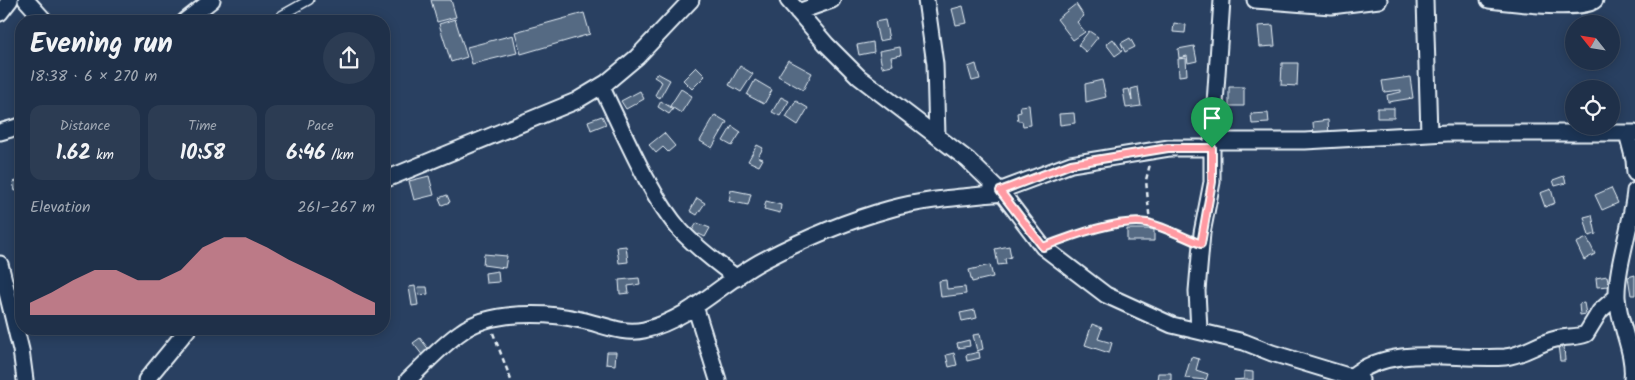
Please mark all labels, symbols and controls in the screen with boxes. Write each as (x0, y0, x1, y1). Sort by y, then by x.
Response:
north arrow (1565, 15, 1620, 70)
map controls (1565, 15, 1620, 135)
text: Evening run (30, 22, 173, 67)
button: share (323, 32, 375, 84)
text: 18:38 · 6 × 270 m (30, 64, 157, 89)
button: locate (1565, 80, 1620, 135)
pin (1191, 97, 1233, 148)
icon: arrive (1198, 104, 1226, 132)
text: Distance (60, 115, 110, 137)
text: Time (188, 115, 217, 137)
text: Pace (307, 115, 334, 137)
text: 1.62 (56, 137, 91, 170)
text: 10:58 (180, 137, 225, 170)
text: 6:46 (286, 137, 326, 170)
text: km (91, 144, 114, 166)
text: /km (326, 144, 354, 166)
text: Elevation (30, 195, 91, 220)
text: 261–267 m (297, 195, 375, 220)

